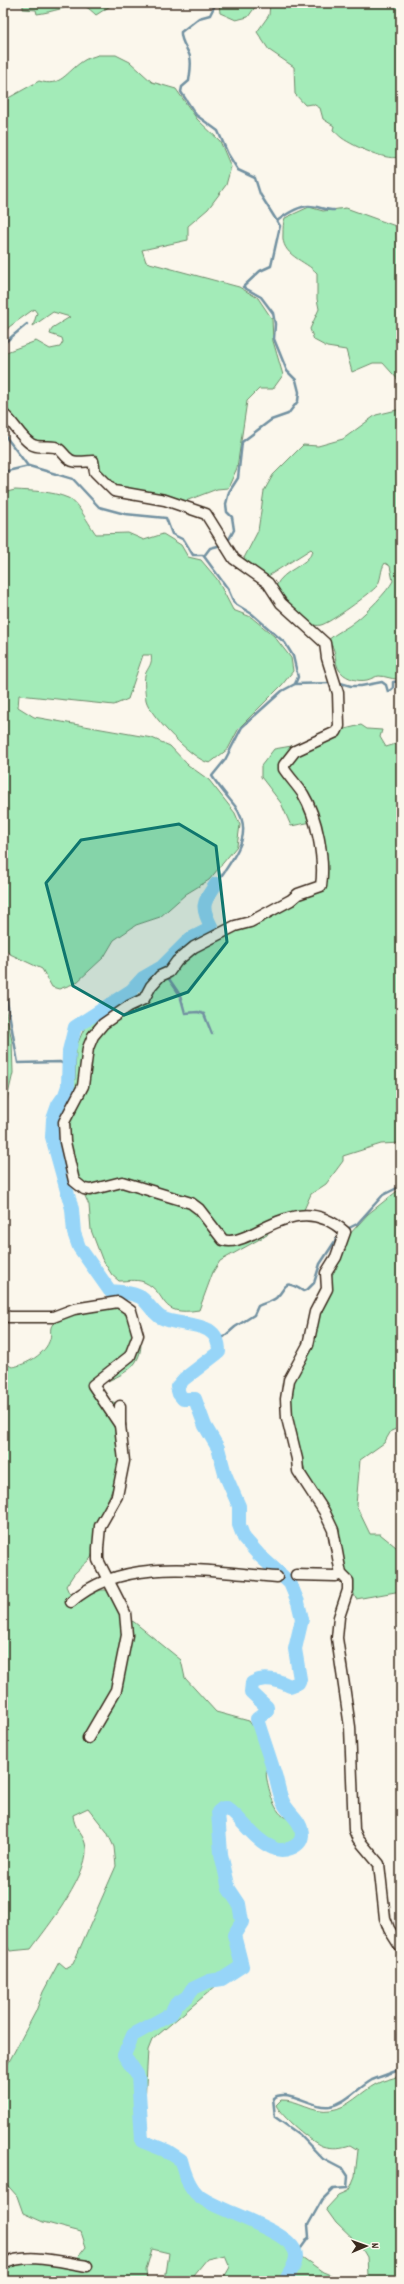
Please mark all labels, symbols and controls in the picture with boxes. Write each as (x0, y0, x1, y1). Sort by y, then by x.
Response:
north arrow (346, 2226, 386, 2266)
text: N (366, 2243, 382, 2249)

